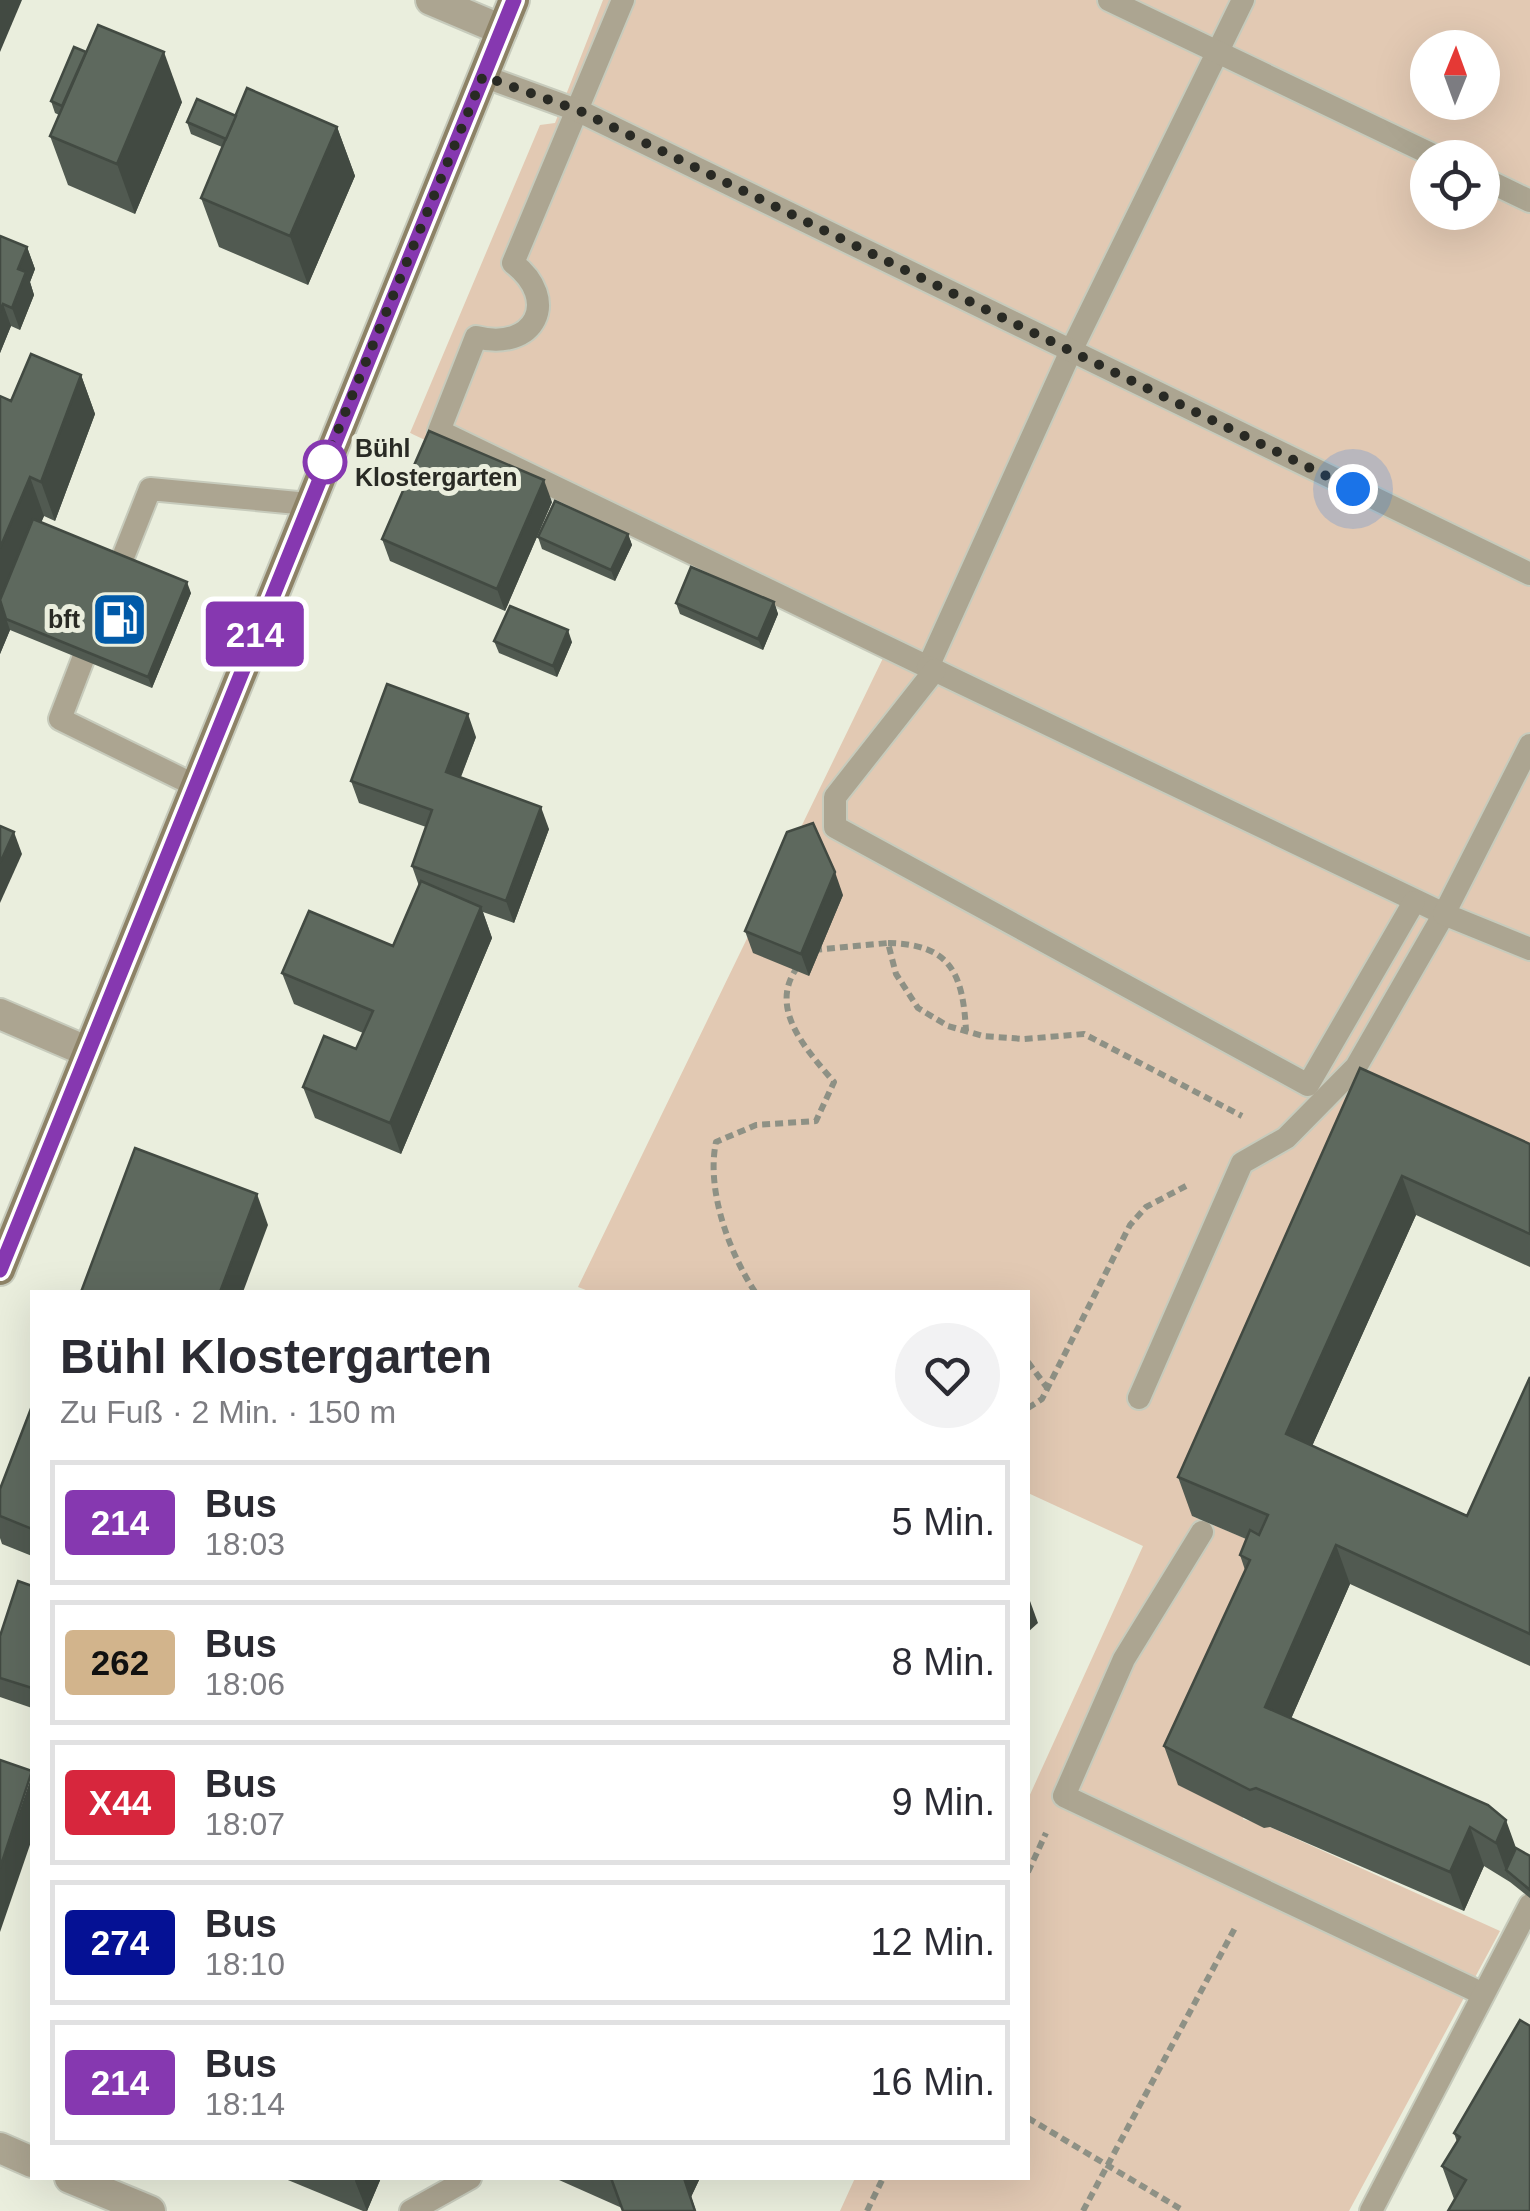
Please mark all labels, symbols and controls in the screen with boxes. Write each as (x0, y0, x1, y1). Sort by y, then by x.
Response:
north arrow (1410, 30, 1500, 120)
map controls (1410, 30, 1500, 230)
button: locate (1410, 140, 1500, 230)
place label: Bühl Klostergarten (355, 434, 518, 491)
marker: Bühl Klostergarten (304, 441, 346, 483)
your location (1328, 464, 1378, 514)
fuel station icon: bft (89, 589, 149, 649)
line badge: 214 (198, 602, 312, 666)
place label: bft (48, 605, 81, 633)
text: 214 (226, 615, 284, 654)
button: heart (895, 1323, 1000, 1428)
text: Bühl Klostergarten (60, 1330, 492, 1383)
text: Zu Fuß · 2 Min. · 150 m (60, 1394, 396, 1430)
text: Bus (205, 1483, 277, 1525)
text: 5 Min. (892, 1501, 995, 1543)
text: 214 (91, 1503, 149, 1542)
text: 18:03 (205, 1526, 285, 1562)
text: Bus (205, 1623, 277, 1665)
text: 8 Min. (892, 1641, 995, 1683)
text: 262 (91, 1643, 149, 1682)
text: 18:06 (205, 1666, 285, 1702)
text: Bus (205, 1763, 277, 1805)
text: 9 Min. (892, 1781, 995, 1823)
text: X44 (89, 1783, 151, 1822)
text: 18:07 (205, 1806, 285, 1842)
text: Bus (205, 1903, 277, 1945)
text: 12 Min. (870, 1921, 995, 1963)
text: 274 (91, 1923, 149, 1962)
text: 18:10 (205, 1946, 285, 1982)
text: Bus (205, 2043, 277, 2085)
text: 16 Min. (870, 2061, 995, 2103)
text: 214 (91, 2063, 149, 2102)
text: 18:14 (205, 2086, 285, 2122)

